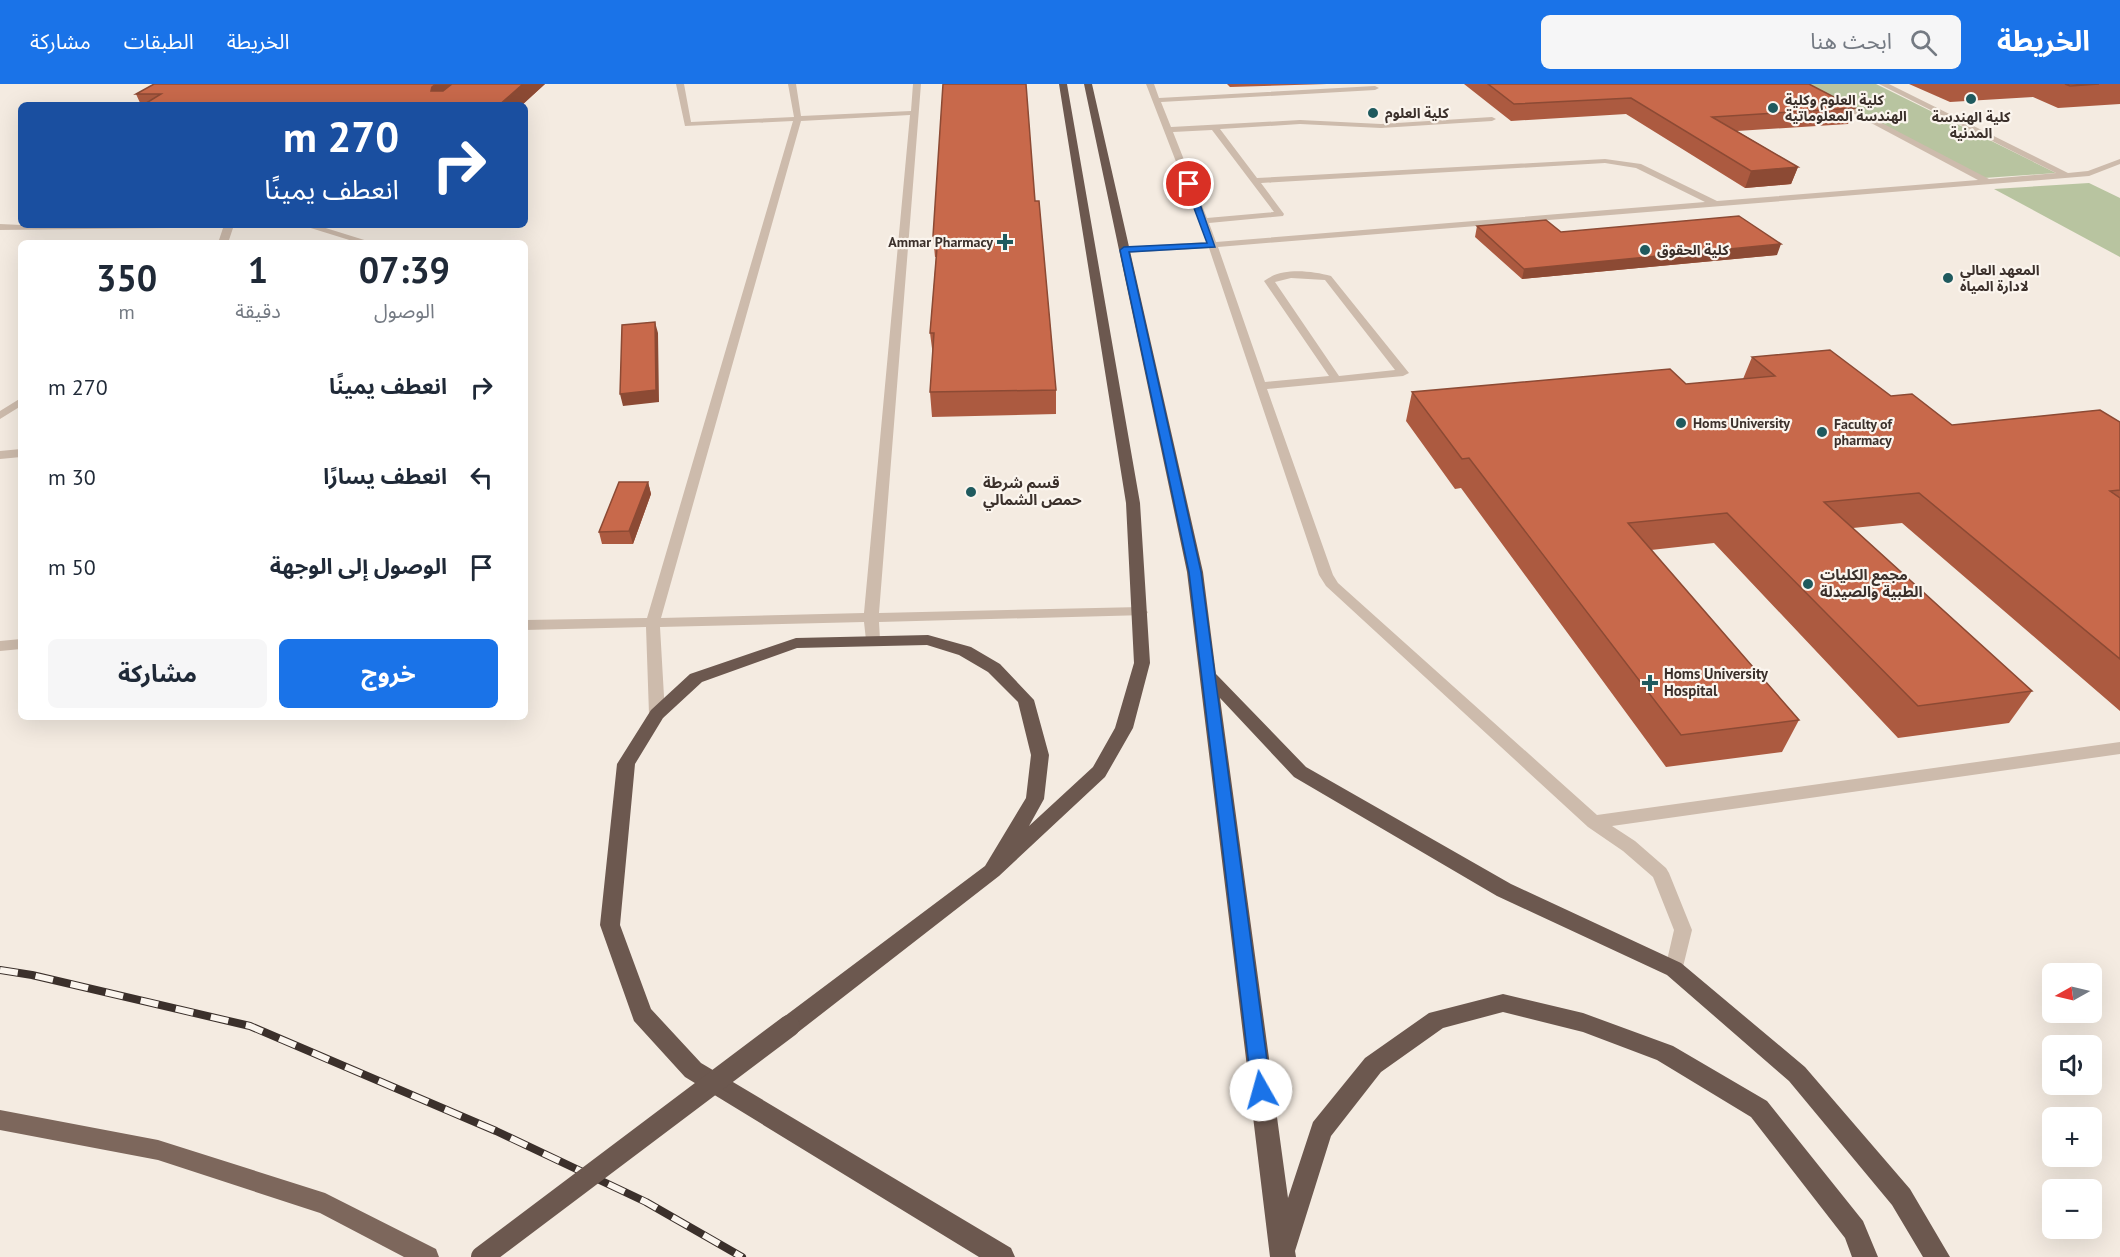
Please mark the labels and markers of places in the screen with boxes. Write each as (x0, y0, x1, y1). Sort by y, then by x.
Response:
place label: كلية العلوم وكلية الهندسة المعلوماتية (1785, 91, 1907, 125)
marker: كلية الهندسة المدنية (1964, 92, 1978, 106)
marker: كلية العلوم وكلية الهندسة المعلوماتية (1766, 101, 1780, 115)
place label: كلية العلوم (1385, 104, 1449, 124)
marker: كلية العلوم (1366, 106, 1380, 120)
place label: كلية الهندسة المدنية (1932, 108, 2011, 142)
pin (1163, 158, 1214, 209)
place label: Ammar Pharmacy (888, 233, 993, 251)
marker: Ammar Pharmacy (998, 235, 1012, 249)
place label: كلية الحقوق (1657, 241, 1729, 259)
marker: كلية الحقوق (1638, 243, 1652, 257)
place label: المعهد العالي لادارة المياه (1960, 261, 2040, 295)
marker: المعهد العالي لادارة المياه (1941, 271, 1955, 285)
place label: Homs University (1693, 414, 1790, 432)
place label: Faculty of pharmacy (1834, 415, 1893, 449)
marker: Homs University (1674, 416, 1688, 430)
marker: Faculty of pharmacy (1815, 425, 1829, 439)
place label: قسم شرطة حمص الشمالي (983, 473, 1082, 511)
marker: قسم شرطة حمص الشمالي (964, 485, 978, 499)
place label: مجمع الكليات الطبية والصيدلة (1820, 565, 1923, 601)
marker: مجمع الكليات الطبية والصيدلة (1801, 577, 1815, 591)
place label: Homs University Hospital (1664, 664, 1769, 700)
marker: Homs University Hospital (1641, 674, 1659, 692)

